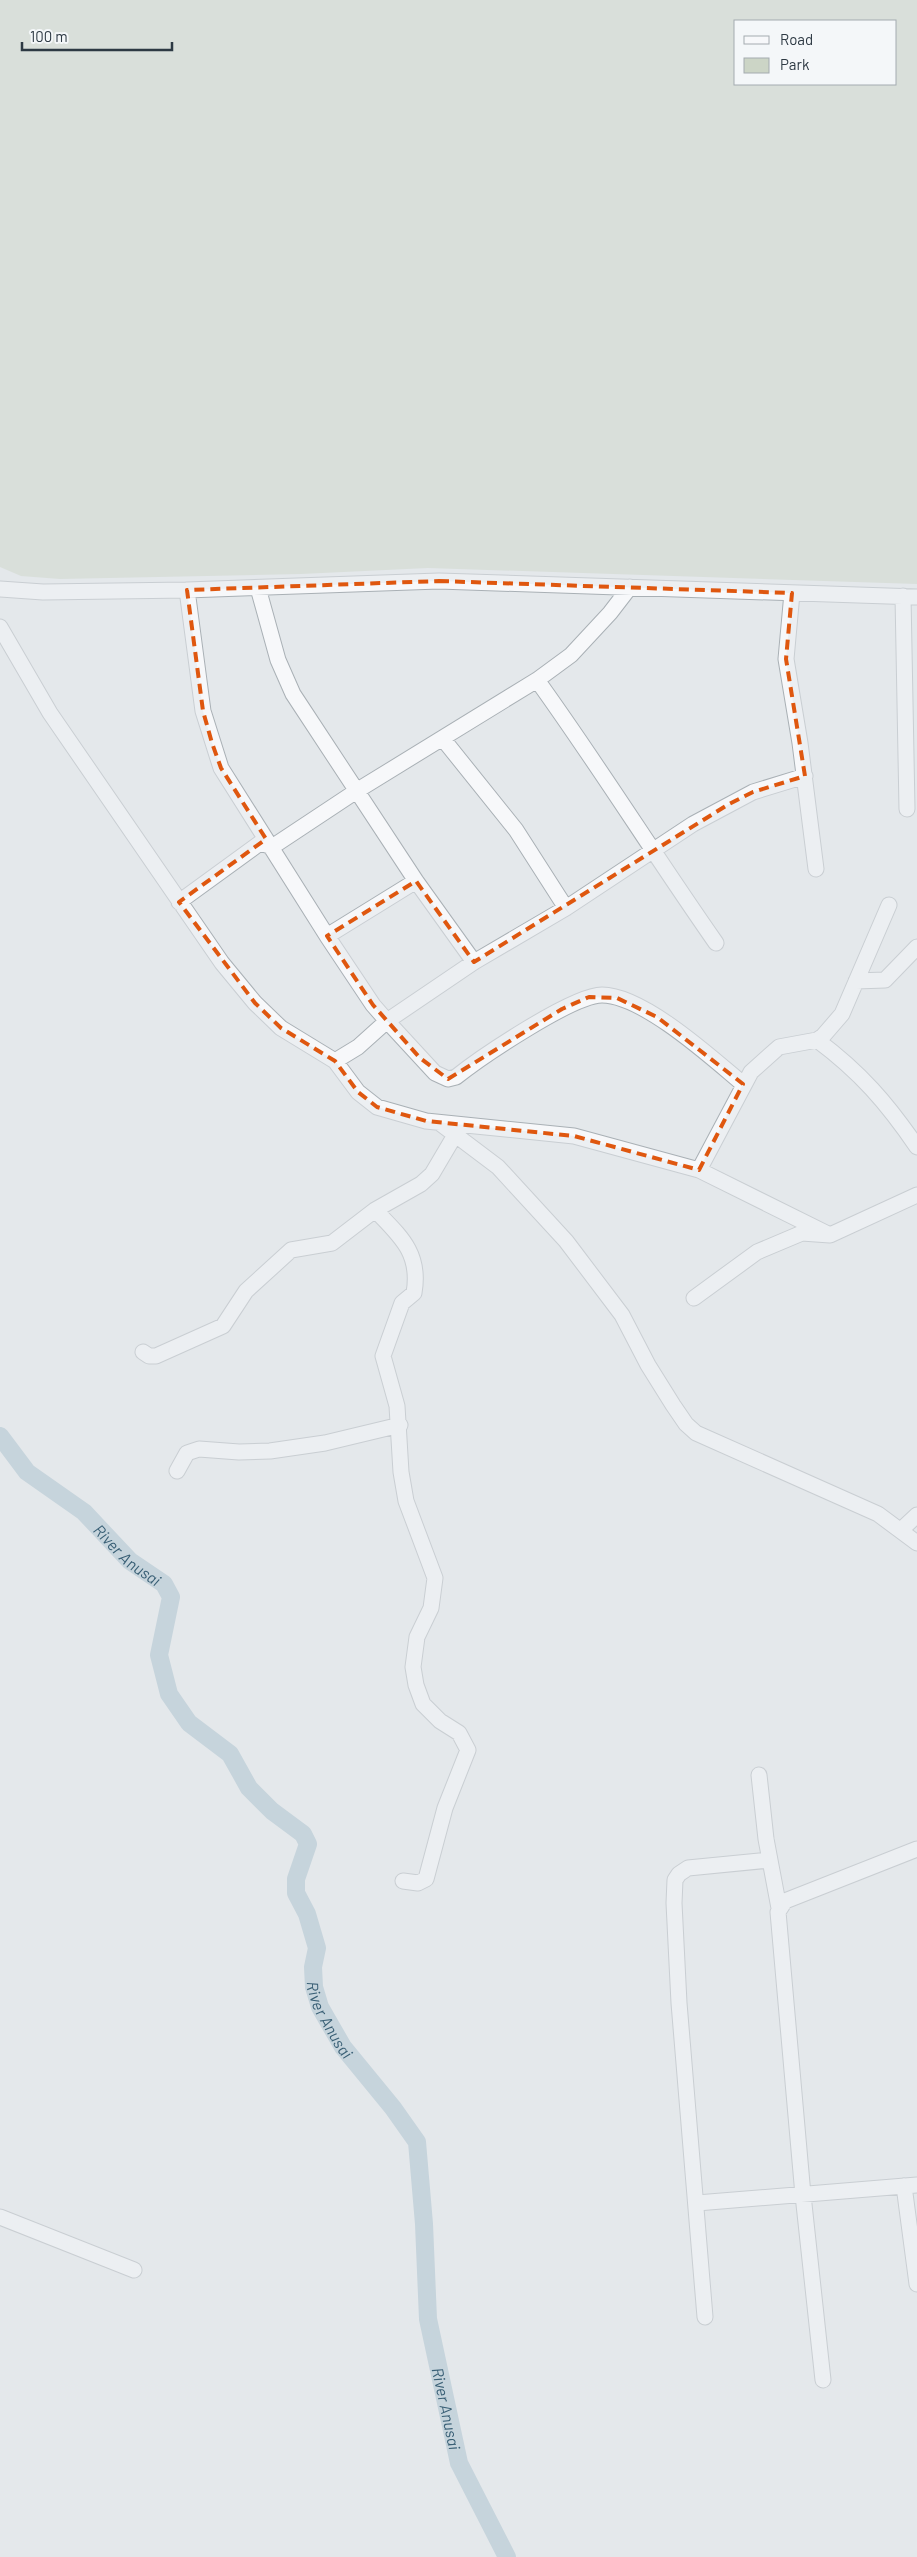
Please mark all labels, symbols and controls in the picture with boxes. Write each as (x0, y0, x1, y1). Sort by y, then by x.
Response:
scale bar (22, 20, 172, 52)
legend (734, 20, 897, 85)
text: 100 m (30, 27, 68, 45)
text: Road (780, 30, 813, 48)
text: Park (780, 55, 810, 73)
water label: River Anusai (90, 1520, 165, 1589)
water label: River Anusai (304, 1981, 357, 2062)
water label: River Anusai (429, 2366, 465, 2451)

